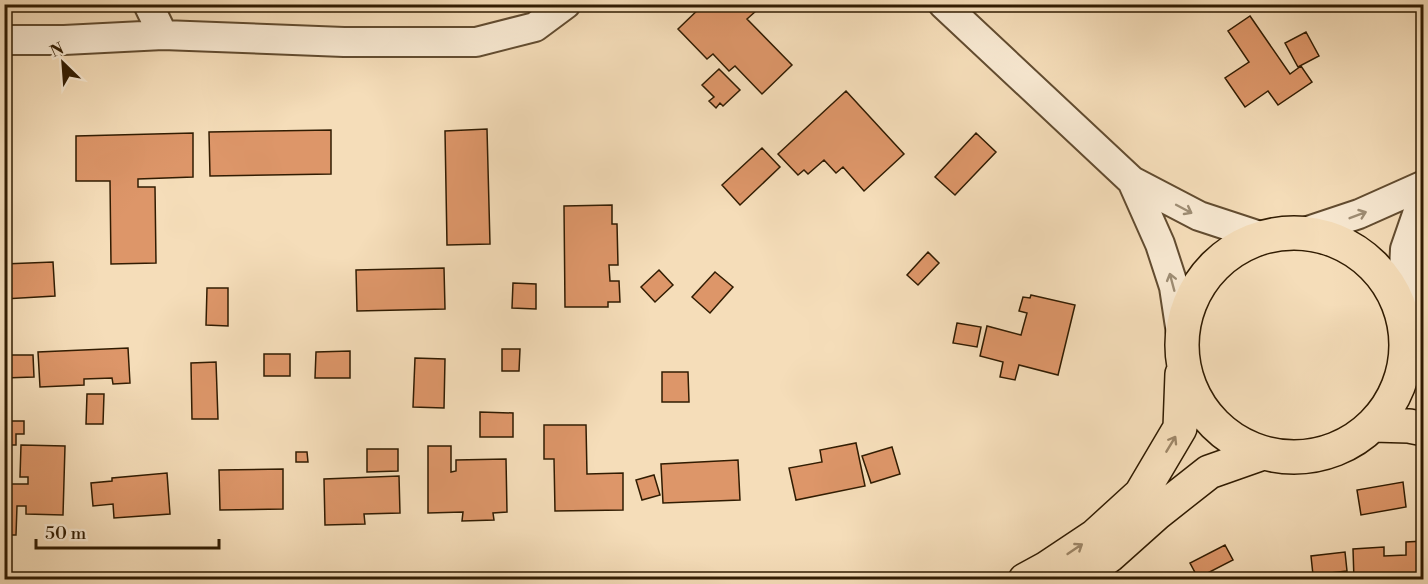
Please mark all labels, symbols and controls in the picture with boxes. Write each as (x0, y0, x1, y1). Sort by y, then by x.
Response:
north arrow (33, 33, 93, 93)
text: N (47, 38, 67, 62)
one-way arrow (1175, 203, 1192, 215)
one-way arrow (1348, 208, 1366, 219)
one-way arrow (1166, 273, 1177, 292)
one-way arrow (1165, 436, 1177, 453)
scale bar (36, 512, 219, 550)
text: 50 m (45, 522, 87, 545)
one-way arrow (1066, 543, 1083, 555)

